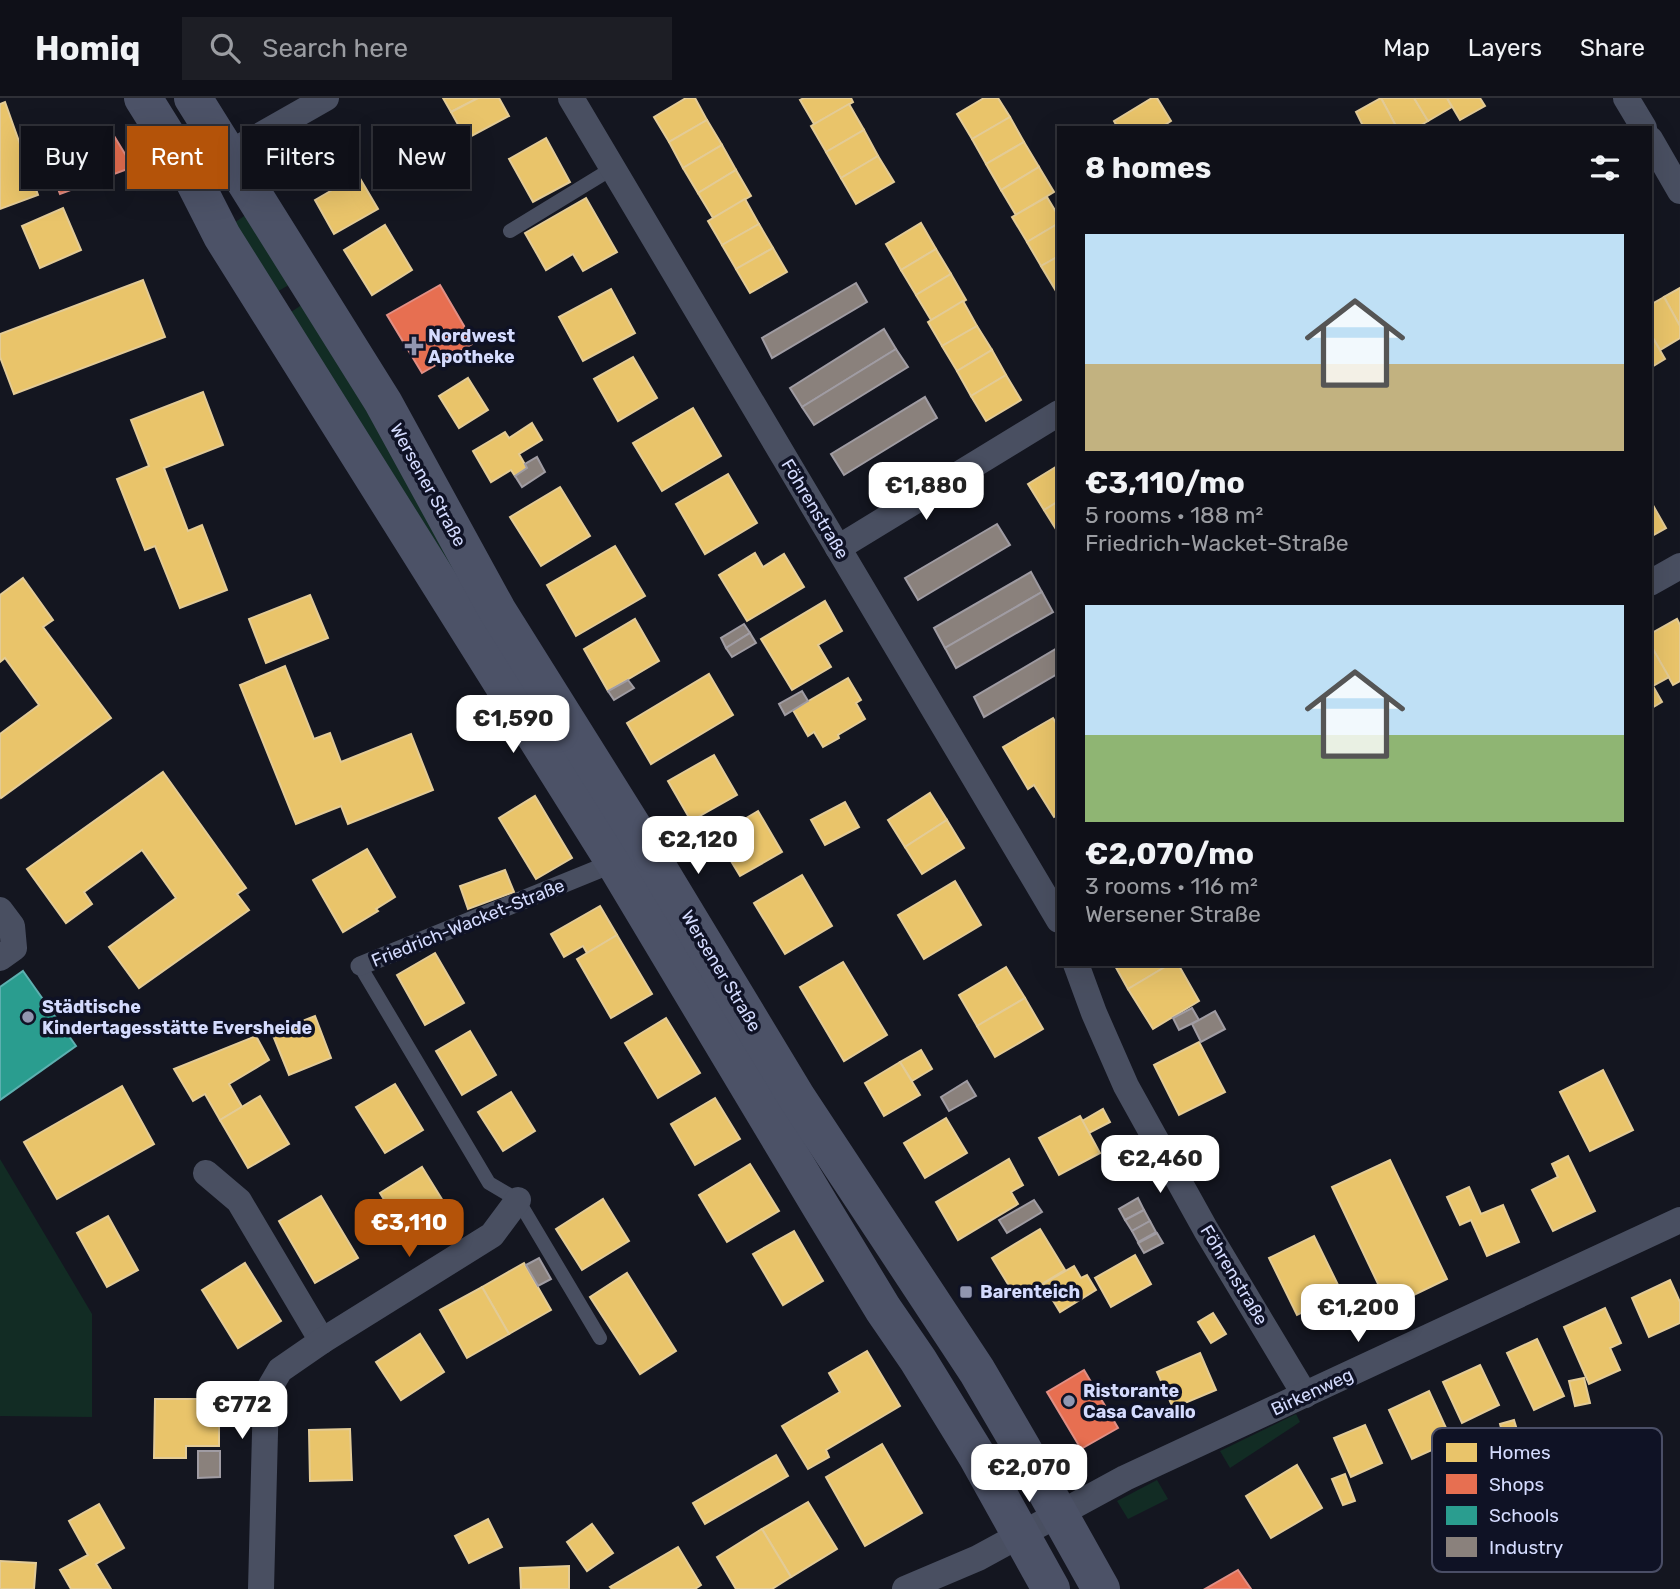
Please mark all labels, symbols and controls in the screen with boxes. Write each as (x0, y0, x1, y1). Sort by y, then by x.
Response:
search box (182, 17, 672, 80)
text: Homiq (35, 29, 140, 68)
icon: search (206, 29, 244, 67)
text: Search here (262, 33, 408, 64)
text: Map (1383, 34, 1430, 62)
text: Layers (1468, 34, 1542, 62)
text: Share (1580, 34, 1645, 62)
chip: Buy (21, 126, 113, 189)
chip: Rent (127, 126, 228, 189)
chip: Filters (242, 126, 359, 189)
chip: New (373, 126, 470, 189)
icon: filters (1586, 149, 1624, 187)
text: 8 homes (1085, 150, 1211, 186)
icon: home (1292, 280, 1418, 406)
place label: Nordwest Apotheke (428, 325, 515, 368)
marker: Nordwest Apotheke (406, 338, 422, 354)
street label: Wersener Straße (385, 419, 471, 551)
street label: Föhrenstraße (777, 455, 853, 563)
pin: €1,880 (869, 462, 983, 522)
text: €3,110/mo (1085, 465, 1245, 501)
text: €1,880 (885, 471, 967, 499)
text: 5 rooms · 188 m² (1085, 501, 1263, 529)
text: Friedrich-Wacket-Straße (1085, 529, 1349, 557)
icon: home (1292, 651, 1418, 777)
pin: €1,590 (456, 696, 570, 755)
text: €1,590 (472, 704, 554, 732)
pin: €2,120 (641, 816, 755, 876)
text: €2,120 (658, 825, 738, 853)
text: €2,070/mo (1085, 836, 1254, 872)
text: 3 rooms · 116 m² (1085, 872, 1258, 900)
street label: Friedrich-Wacket-Straße (368, 874, 568, 972)
text: Wersener Straße (1085, 900, 1261, 928)
street label: Wersener Straße (676, 906, 766, 1036)
place label: Städtische Kindertagesstätte Eversheide (42, 996, 313, 1039)
marker: Städtische Kindertagesstätte Eversheide (20, 1009, 36, 1025)
pin: €2,460 (1103, 1136, 1217, 1195)
text: €2,460 (1117, 1144, 1203, 1172)
pin: €3,110 (352, 1200, 466, 1259)
text: €3,110 (371, 1208, 447, 1236)
street label: Föhrenstraße (1196, 1221, 1272, 1329)
place label: Barenteich (980, 1281, 1080, 1303)
marker: Barenteich (958, 1284, 974, 1300)
pin: €1,200 (1301, 1284, 1415, 1344)
text: €1,200 (1317, 1293, 1399, 1321)
street label: Birkenweg (1267, 1363, 1357, 1421)
place label: Ristorante Casa Cavallo (1083, 1380, 1196, 1423)
pin: €772 (201, 1382, 283, 1441)
text: €772 (212, 1390, 272, 1418)
marker: Ristorante Casa Cavallo (1061, 1393, 1077, 1409)
legend (1432, 1428, 1662, 1572)
text: Homes (1489, 1441, 1551, 1464)
pin: €2,070 (972, 1444, 1086, 1504)
text: €2,070 (987, 1453, 1071, 1481)
text: Shops (1489, 1473, 1544, 1496)
text: Schools (1489, 1504, 1559, 1527)
text: Industry (1489, 1536, 1563, 1559)

